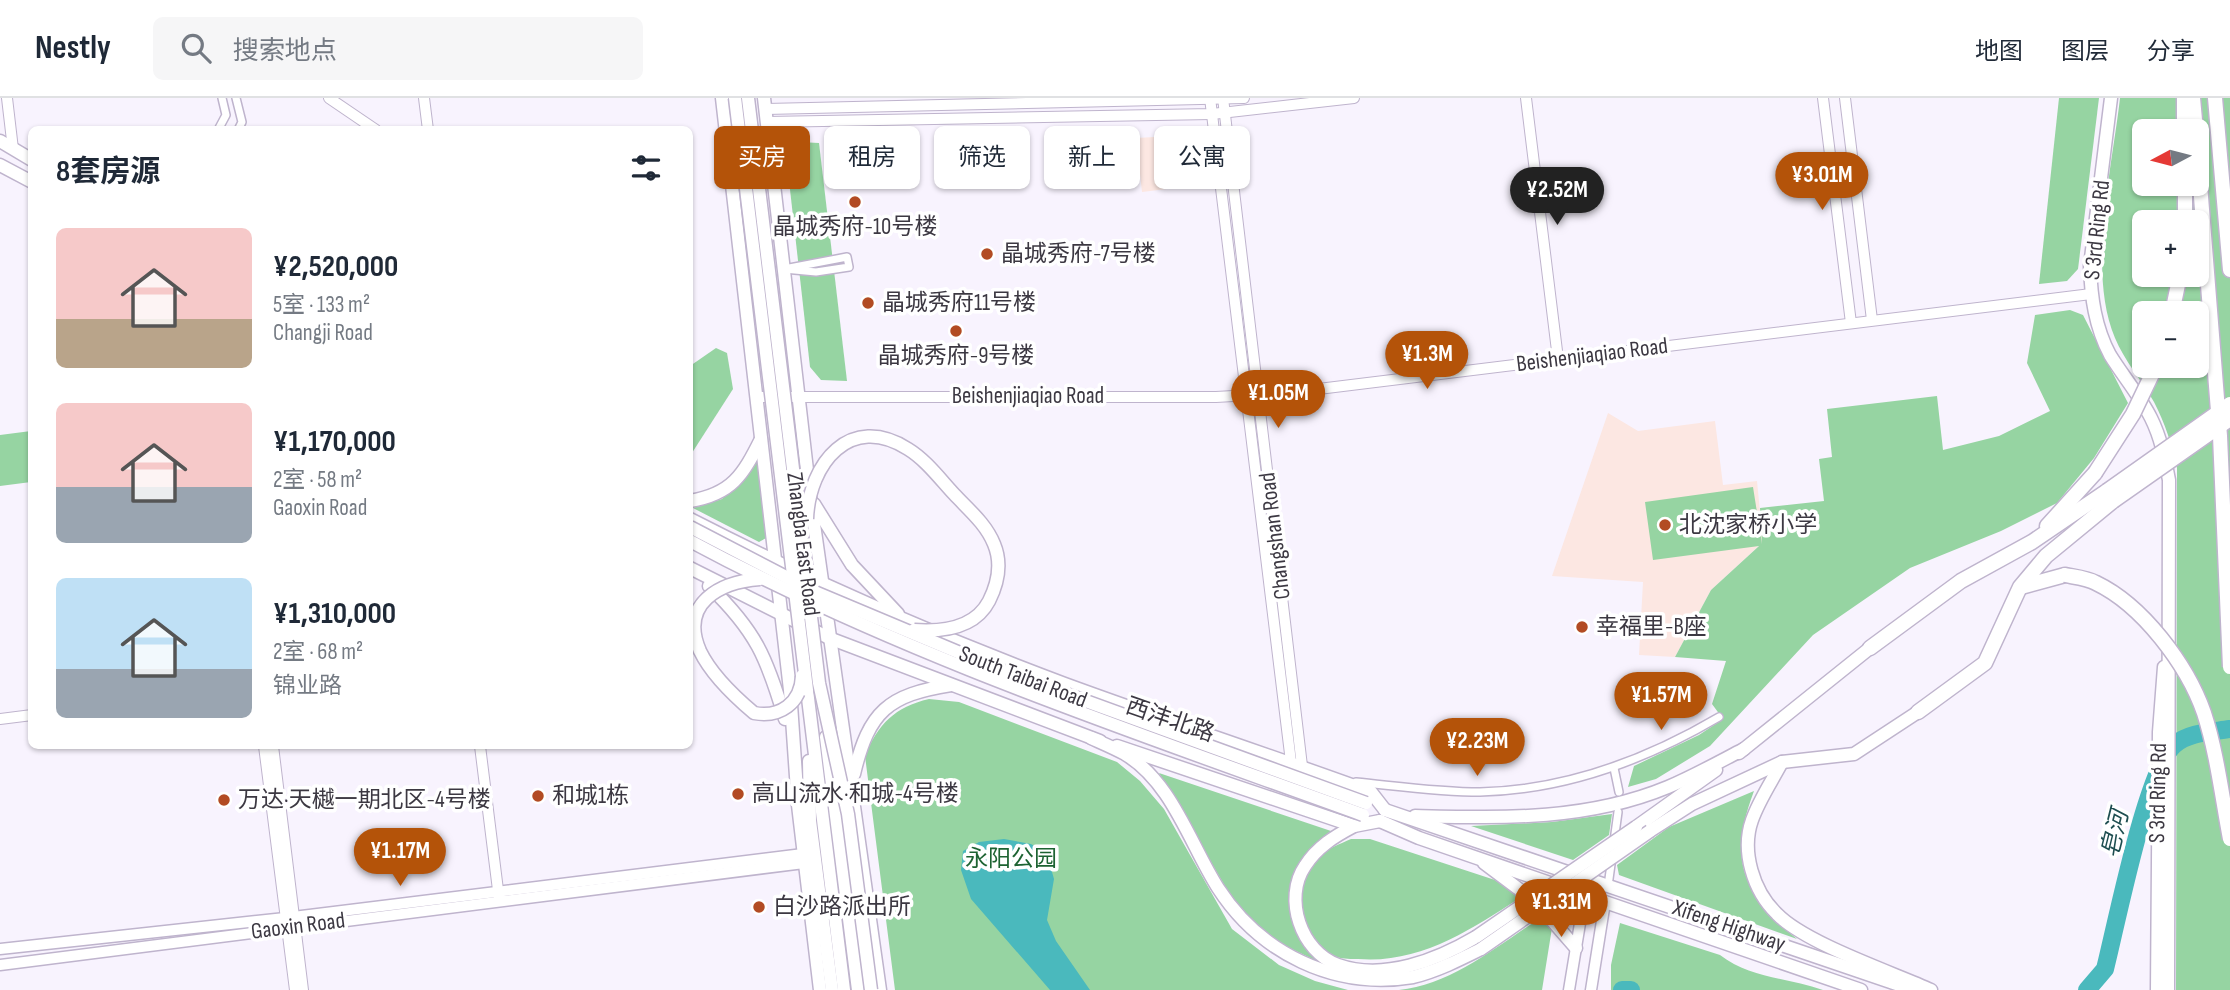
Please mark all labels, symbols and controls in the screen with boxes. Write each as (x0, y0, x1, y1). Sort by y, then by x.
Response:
search box (153, 17, 643, 80)
text: Nestly (35, 28, 111, 68)
icon: search (177, 29, 215, 67)
text: 搜索地点 (233, 36, 337, 67)
text: 地图 (1975, 37, 2023, 66)
text: 图层 (2061, 37, 2109, 66)
text: 分享 (2147, 37, 2195, 66)
north arrow (2132, 119, 2208, 196)
map controls (2132, 119, 2209, 378)
chip: 买房 (714, 126, 810, 189)
chip: 租房 (824, 126, 920, 189)
chip: 筛选 (934, 126, 1030, 189)
chip: 新上 (1044, 126, 1140, 189)
chip: 公寓 (1154, 126, 1250, 189)
icon: filters (627, 149, 665, 187)
pin: ¥3.01M (1765, 152, 1879, 212)
text: 8套房源 (56, 154, 160, 190)
text: ¥3.01M (1791, 161, 1853, 189)
pin: ¥2.52M (1500, 167, 1614, 227)
text: ¥2.52M (1526, 176, 1588, 204)
street label: S 3rd Ring Rd (2078, 179, 2116, 281)
marker: 晶城秀府-10号楼 (847, 194, 863, 210)
button: + (2132, 210, 2209, 287)
place label: 晶城秀府-10号楼 (773, 213, 937, 241)
place label: 晶城秀府-7号楼 (1001, 240, 1156, 268)
marker: 晶城秀府-7号楼 (979, 246, 995, 262)
text: ¥2,520,000 (273, 249, 398, 285)
icon: home (112, 256, 196, 340)
place label: 晶城秀府11号楼 (882, 289, 1036, 317)
text: 5室 · 133 m² (273, 291, 370, 319)
marker: 晶城秀府11号楼 (860, 295, 876, 311)
button: − (2132, 301, 2209, 378)
text: Changji Road (273, 319, 373, 347)
marker: 晶城秀府-9号楼 (948, 323, 964, 339)
pin: ¥1.3M (1378, 331, 1476, 391)
street label: Beishenjiaqiao Road (1515, 332, 1669, 378)
text: ¥1.3M (1401, 340, 1453, 368)
place label: 晶城秀府-9号楼 (878, 342, 1034, 370)
pin: ¥1.05M (1221, 370, 1335, 430)
text: ¥1.05M (1247, 379, 1309, 407)
street label: Beishenjiaqiao Road (952, 382, 1104, 410)
text: ¥1,170,000 (273, 424, 396, 460)
icon: home (112, 431, 196, 515)
text: 2室 · 58 m² (273, 466, 362, 494)
street label: Zhangba East Road (780, 471, 826, 617)
street label: Changshan Road (1253, 471, 1297, 601)
text: Gaoxin Road (273, 494, 367, 522)
place label: 北沈家桥小学 (1679, 511, 1817, 539)
marker: 北沈家桥小学 (1657, 517, 1673, 533)
text: ¥1,310,000 (273, 596, 396, 632)
icon: home (112, 606, 196, 690)
place label: 幸福里-B座 (1596, 613, 1707, 641)
marker: 幸福里-B座 (1574, 619, 1590, 635)
text: 2室 · 68 m² (273, 638, 363, 666)
street label: South Taibai Road (955, 640, 1091, 714)
text: 锦业路 (273, 672, 342, 700)
pin: ¥1.57M (1604, 672, 1718, 732)
text: ¥1.57M (1630, 681, 1692, 709)
street label: 西沣北路 (1122, 692, 1218, 748)
pin: ¥2.23M (1420, 718, 1534, 778)
text: ¥2.23M (1446, 727, 1508, 755)
street label: S 3rd Ring Rd (2143, 743, 2173, 843)
place label: 高山流水·和城-4号楼 (752, 780, 959, 808)
place label: 和城1栋 (552, 782, 629, 810)
place label: 万达·天樾一期北区-4号楼 (238, 786, 491, 814)
marker: 高山流水·和城-4号楼 (730, 786, 746, 802)
marker: 和城1栋 (530, 788, 546, 804)
marker: 万达·天樾一期北区-4号楼 (216, 792, 232, 808)
water label: 皂河 (2095, 803, 2136, 861)
pin: ¥1.17M (343, 828, 457, 888)
text: ¥1.17M (370, 837, 430, 865)
park label: 永阳公园 (965, 845, 1057, 873)
pin: ¥1.31M (1504, 880, 1618, 939)
text: ¥1.31M (1531, 888, 1591, 916)
place label: 白沙路派出所 (773, 893, 911, 921)
street label: Xifeng Highway (1668, 893, 1789, 958)
marker: 白沙路派出所 (751, 899, 767, 915)
street label: Gaoxin Road (249, 906, 347, 946)

